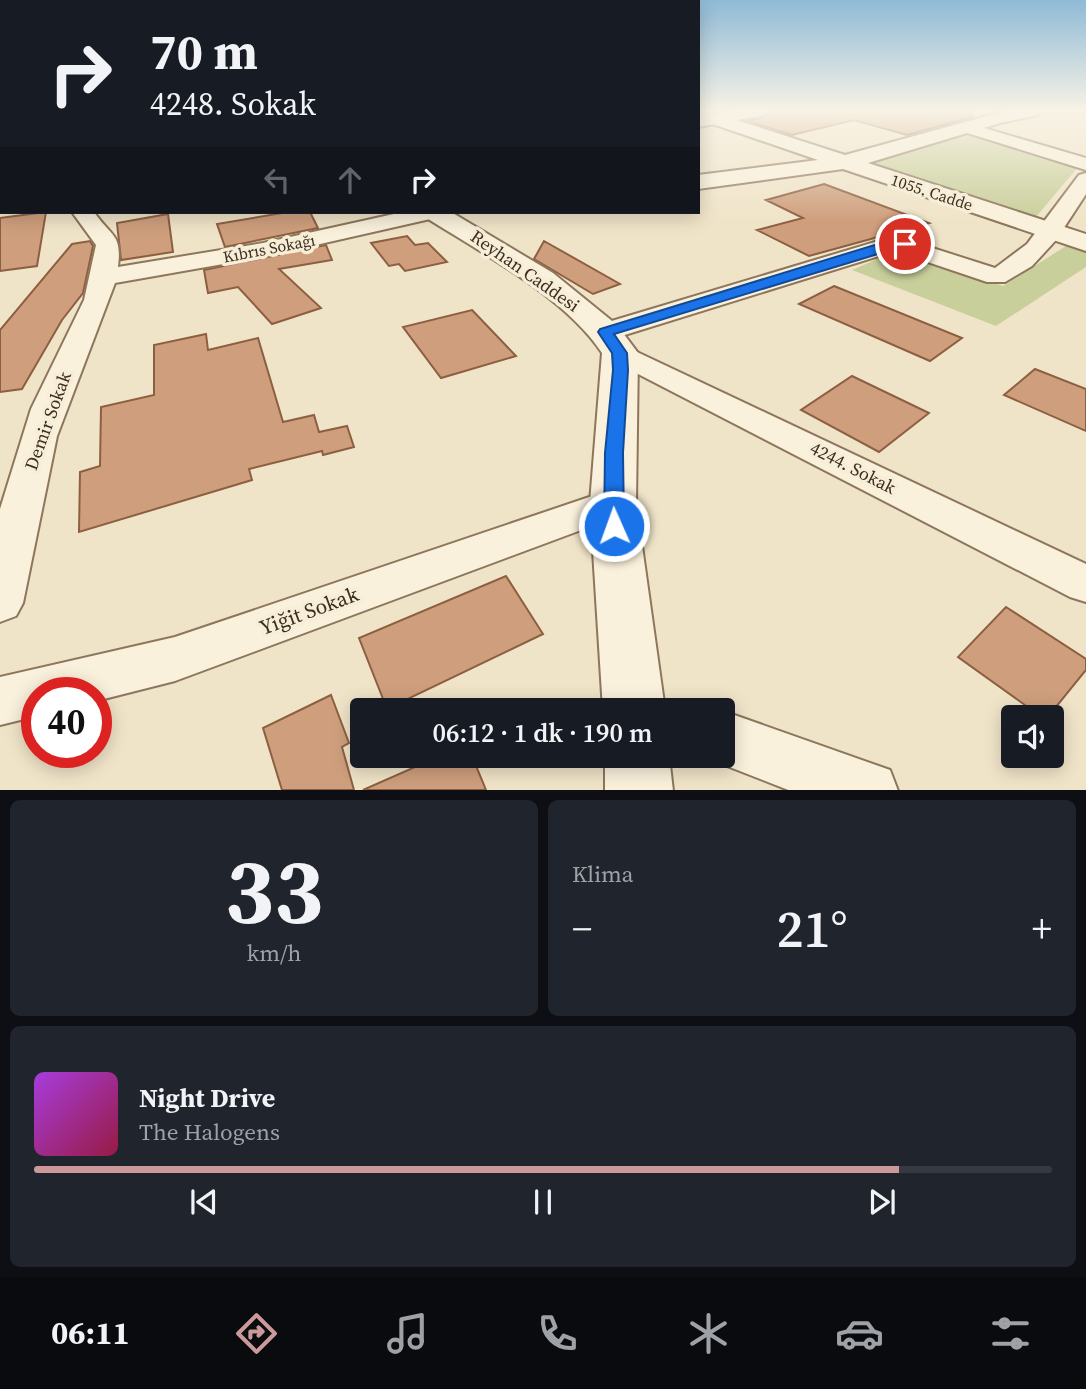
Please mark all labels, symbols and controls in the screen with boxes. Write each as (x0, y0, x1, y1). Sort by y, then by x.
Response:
text: 70 m (150, 18, 258, 85)
icon: right (35, 28, 126, 119)
text: 4248. Sokak (150, 82, 316, 126)
icon: left (258, 161, 296, 199)
icon: ahead (331, 161, 369, 199)
icon: right (404, 161, 442, 199)
street label: 1055. Cadde (888, 168, 976, 216)
pin (875, 214, 935, 274)
street label: Reyhan Caddesi (466, 224, 585, 317)
icon: arrive (886, 225, 924, 263)
street label: Kıbrıs Sokağı (221, 228, 317, 268)
street label: Demir Sokak (18, 368, 77, 474)
street label: 4244. Sokak (806, 435, 901, 500)
position arrow (577, 489, 651, 563)
street label: Yiğit Sokak (255, 579, 363, 642)
speed limit sign: 40 (21, 677, 112, 768)
map controls (1001, 705, 1064, 768)
button: sound (1001, 705, 1064, 768)
text: 06:12 · 1 dk · 190 m (433, 715, 652, 751)
text: 33 (225, 829, 323, 953)
text: Klima (572, 858, 633, 890)
text: 21° (776, 893, 848, 964)
text: − (572, 903, 592, 955)
text: + (1032, 903, 1052, 955)
text: km/h (247, 937, 301, 969)
text: Night Drive (139, 1080, 275, 1116)
text: The Halogens (139, 1116, 280, 1148)
icon: previous (185, 1183, 223, 1221)
icon: pause (524, 1183, 562, 1221)
icon: next (863, 1183, 901, 1221)
icon: directions (232, 1309, 281, 1358)
icon: music (383, 1309, 432, 1358)
icon: phone (533, 1309, 582, 1358)
icon: climate (684, 1309, 733, 1358)
icon: car (835, 1309, 884, 1358)
icon: filters (986, 1309, 1035, 1358)
text: 06:11 (51, 1311, 130, 1355)

